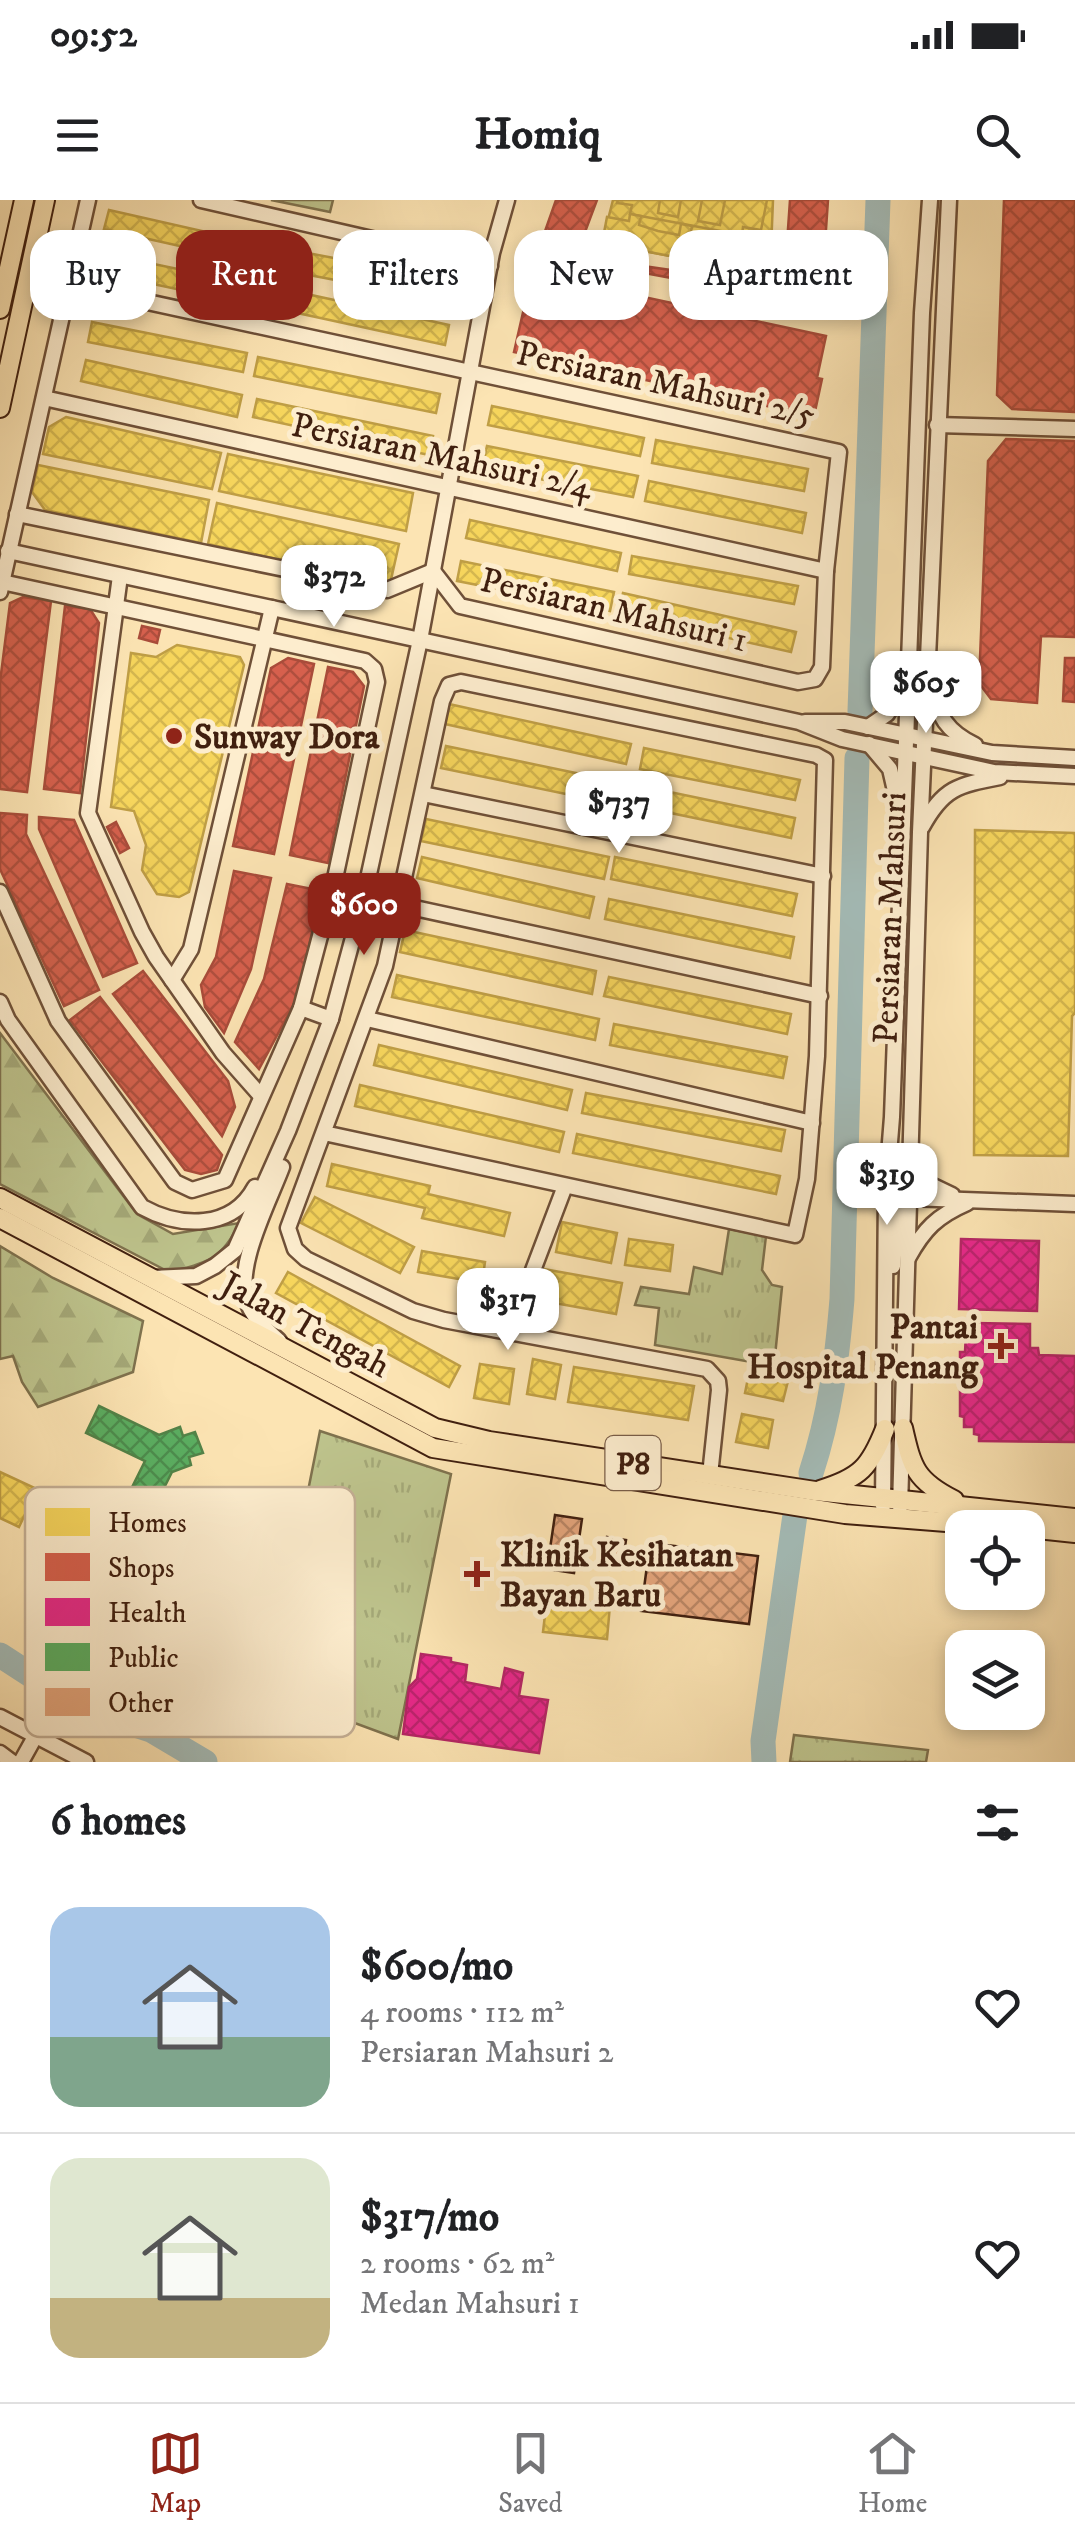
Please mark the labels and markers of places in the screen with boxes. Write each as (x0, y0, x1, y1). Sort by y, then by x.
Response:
pin: $372 (275, 545, 393, 630)
pin: $605 (867, 651, 985, 736)
place label: Sunway Dora (194, 716, 381, 760)
marker: Sunway Dora (163, 725, 185, 747)
pin: $737 (560, 771, 678, 856)
pin: $600 (305, 873, 423, 958)
pin: $319 (828, 1143, 946, 1228)
pin: $317 (449, 1268, 567, 1353)
place label: Pantai Hospital Penang (747, 1306, 979, 1390)
marker: Pantai Hospital Penang (988, 1333, 1014, 1359)
place label: Klinik Kesihatan Bayan Baru (500, 1534, 734, 1618)
marker: Klinik Kesihatan Bayan Baru (464, 1561, 490, 1587)

